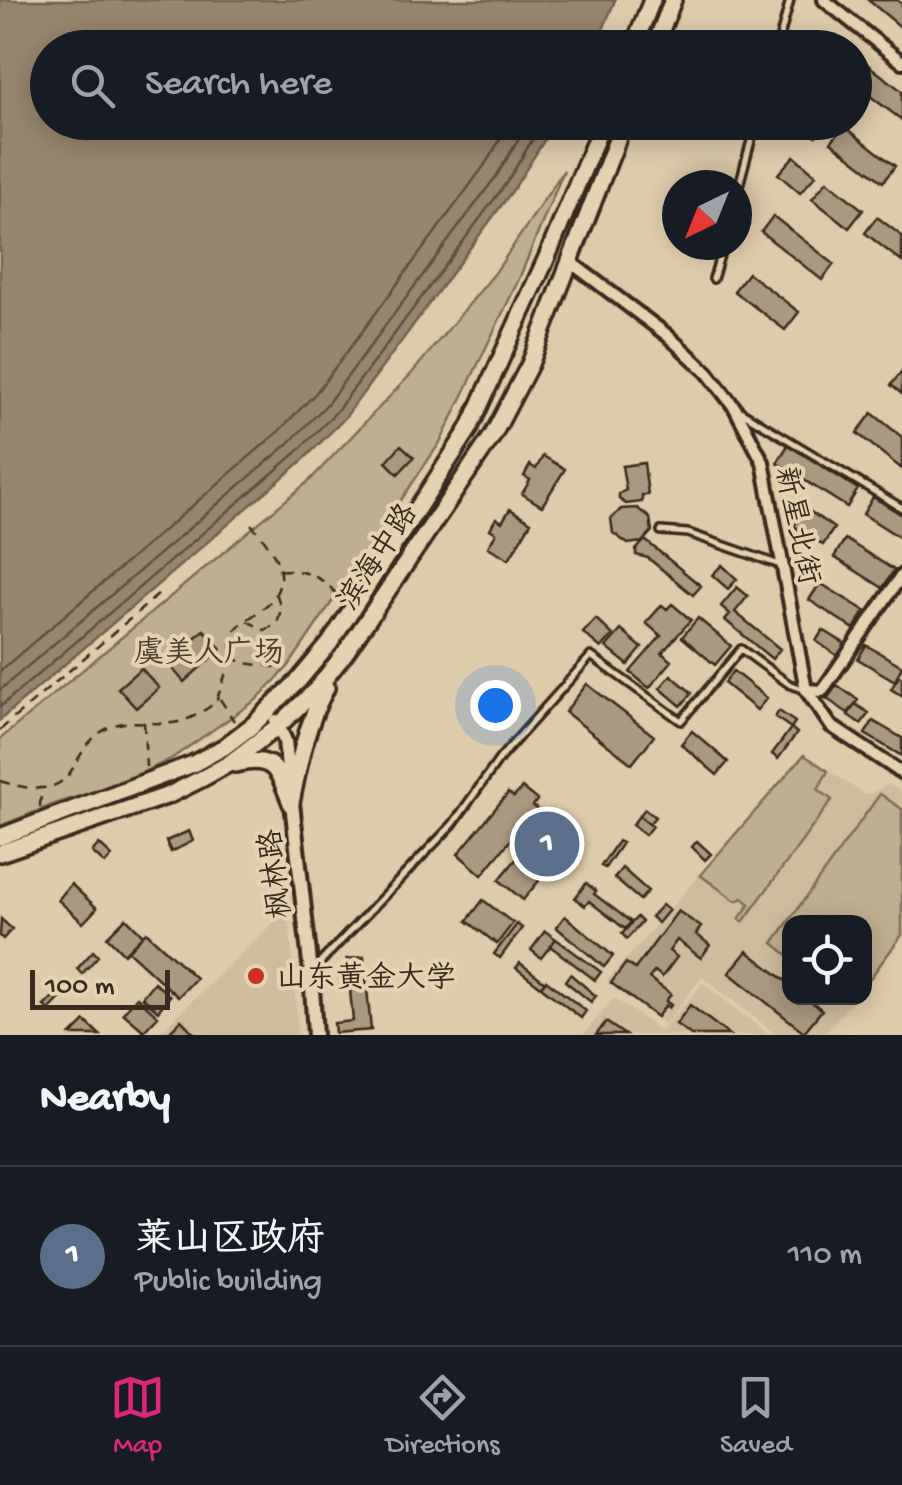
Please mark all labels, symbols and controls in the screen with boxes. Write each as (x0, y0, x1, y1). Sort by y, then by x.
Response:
search box (30, 30, 872, 140)
icon: search (65, 58, 120, 113)
text: Search here (145, 63, 332, 107)
north arrow (662, 170, 752, 260)
street label: 新星北街 (765, 463, 825, 588)
street label: 滨海中路 (330, 497, 427, 618)
park label: 虞美人广场 (134, 635, 284, 673)
your location (470, 680, 521, 731)
pin: 1 (514, 806, 580, 882)
street label: 枫林路 (254, 827, 301, 920)
map controls (782, 915, 872, 1005)
button: locate (782, 915, 872, 1005)
place label: 山东黄金大学 (276, 961, 456, 998)
scale bar (30, 965, 170, 1010)
marker: 山东黄金大学 (245, 965, 267, 987)
text: 100 m (45, 971, 115, 1004)
text: Nearby (40, 1076, 170, 1125)
text: 莱山区政府 (135, 1220, 325, 1264)
text: 1 (66, 1237, 79, 1275)
text: 110 m (788, 1237, 862, 1275)
text: Public building (135, 1264, 322, 1302)
tab: Map (110, 1370, 165, 1463)
tab: Directions (386, 1370, 500, 1463)
tab: Saved (720, 1370, 792, 1463)

